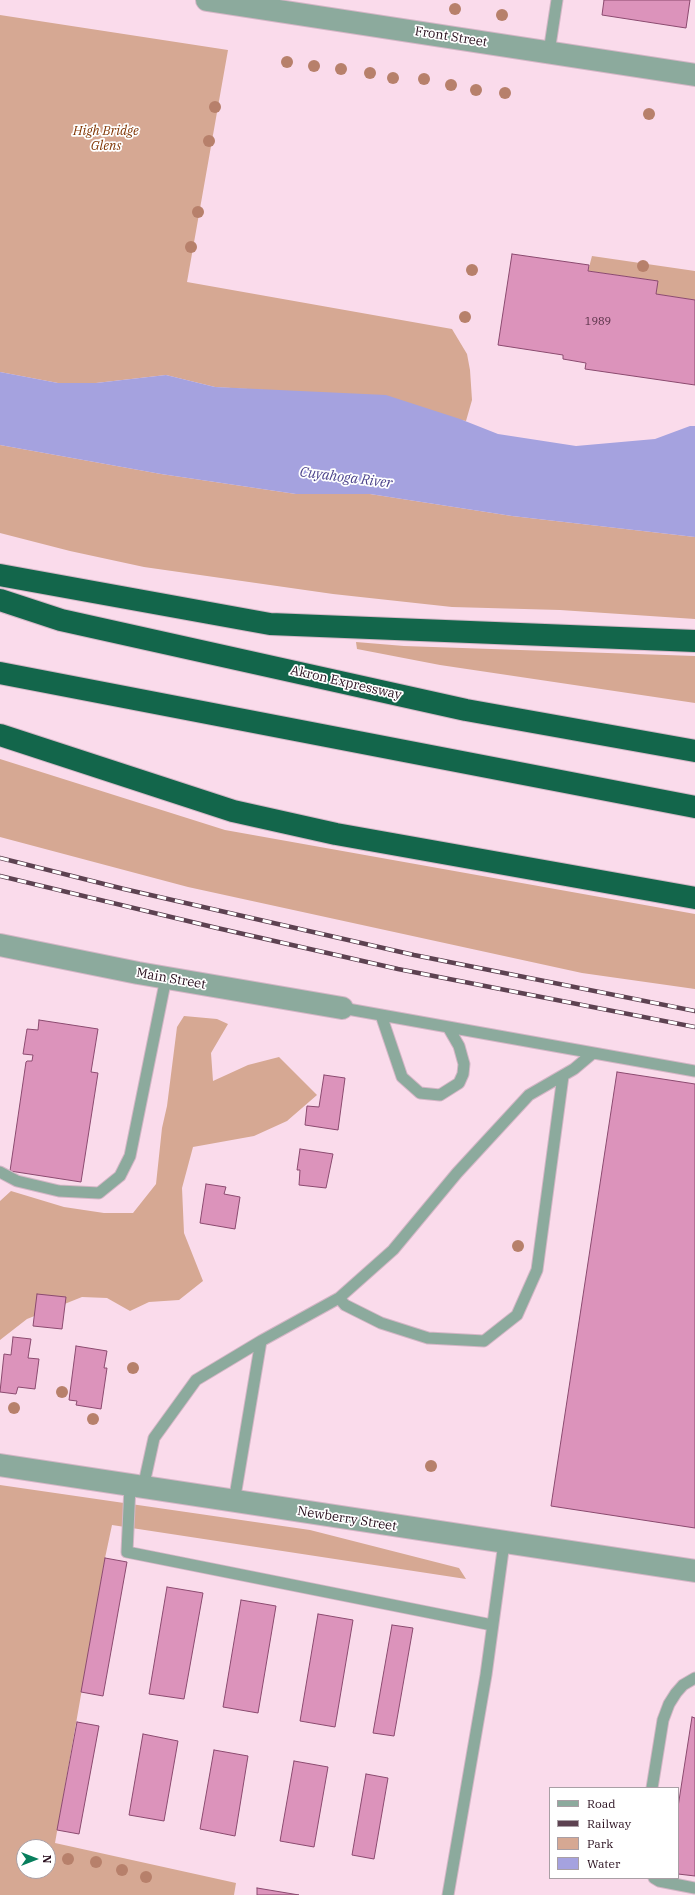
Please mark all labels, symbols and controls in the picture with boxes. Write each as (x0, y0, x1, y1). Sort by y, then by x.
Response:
street label: Front Street (414, 24, 488, 50)
park label: High Bridge Glens (73, 123, 139, 154)
house number: 1989 (585, 315, 611, 329)
water label: Cuyahoga River (299, 464, 393, 492)
street label: Akron Expressway (289, 663, 403, 703)
street label: Main Street (135, 965, 207, 993)
street label: Newberry Street (296, 1503, 398, 1535)
legend (549, 1787, 679, 1879)
text: Road (587, 1796, 616, 1811)
text: Railway (587, 1816, 631, 1831)
text: Park (587, 1836, 613, 1851)
north arrow (16, 1839, 56, 1879)
text: N (40, 1855, 54, 1863)
text: Water (587, 1856, 620, 1871)

